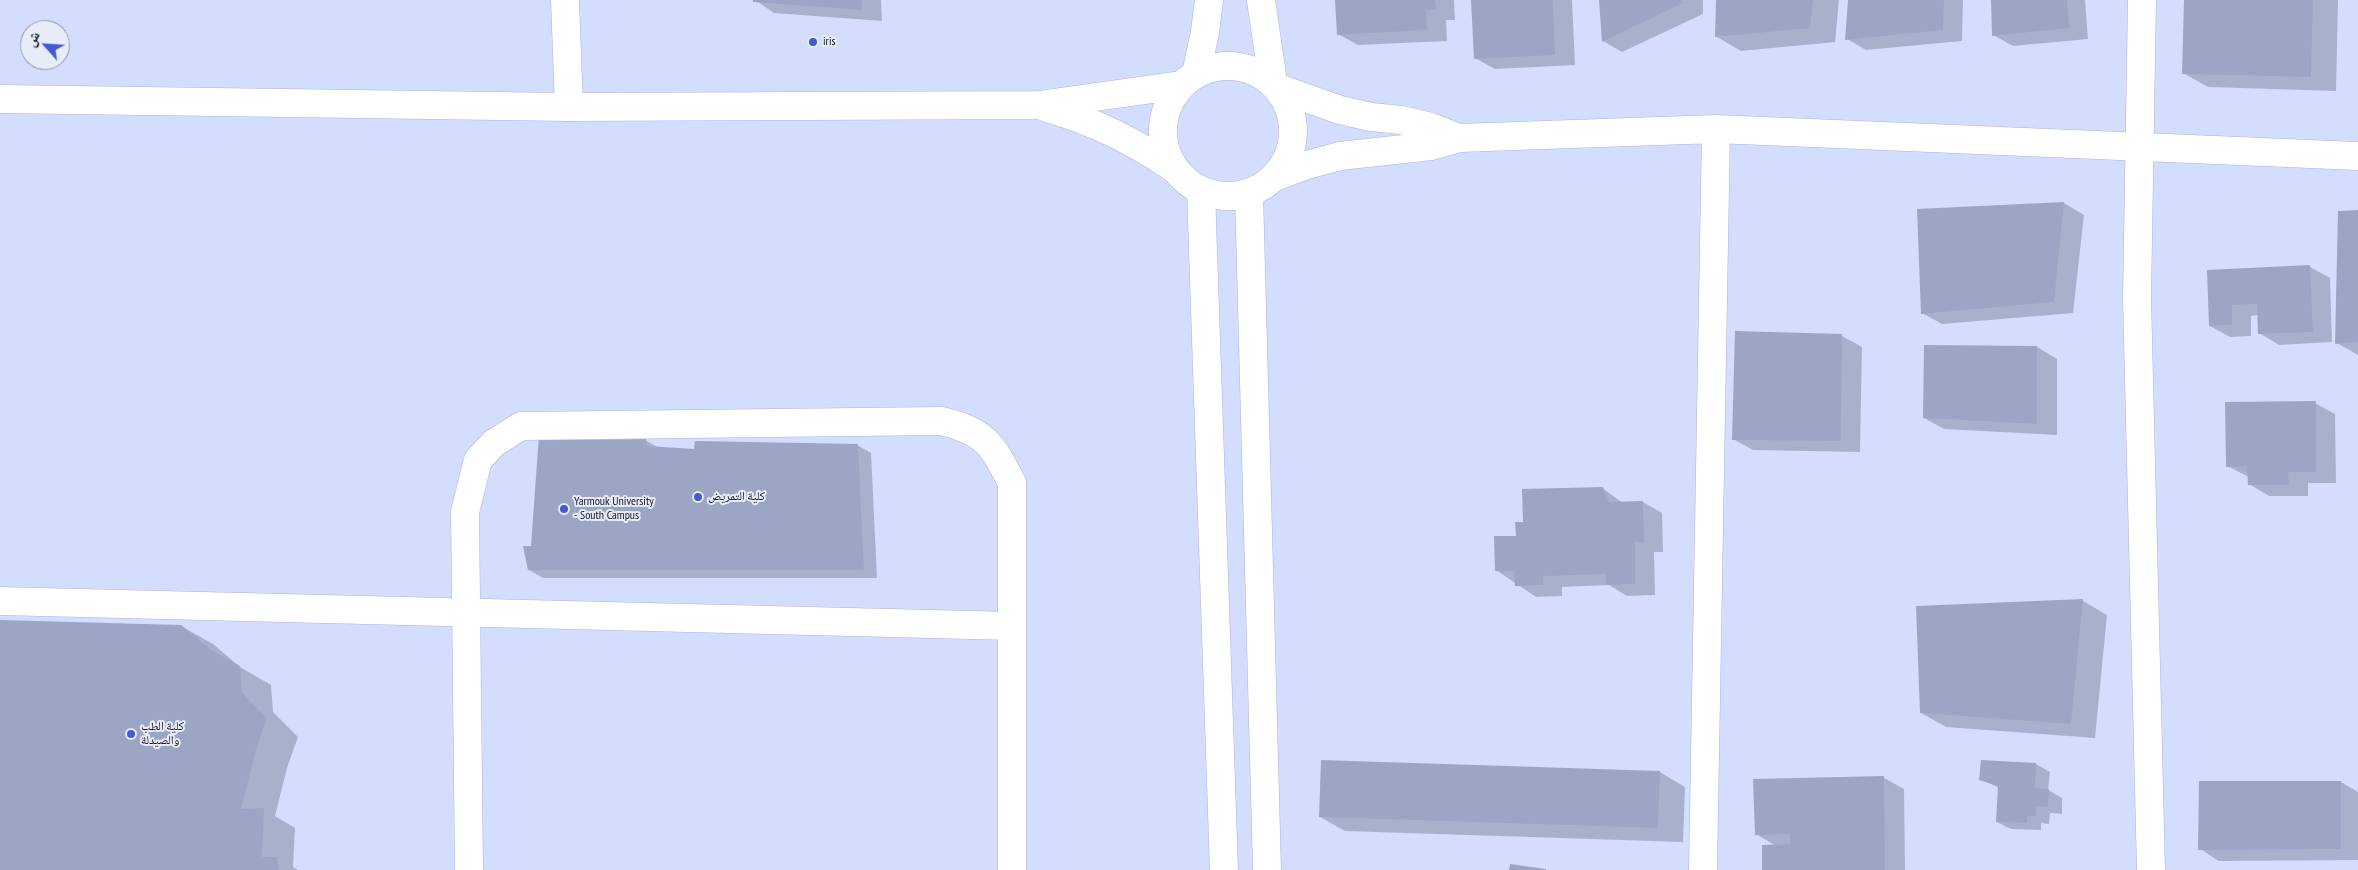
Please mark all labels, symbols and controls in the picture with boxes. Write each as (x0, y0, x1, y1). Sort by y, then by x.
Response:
north arrow (20, 20, 70, 70)
text: ش (21, 28, 44, 49)
place label: iris (823, 35, 836, 49)
marker: iris (807, 36, 819, 48)
place label: كلية التمريض (708, 490, 765, 504)
marker: كلية التمريض (692, 491, 704, 503)
place label: Yarmouk University - South Campus (574, 495, 654, 523)
marker: Yarmouk University - South Campus (558, 503, 570, 515)
place label: كلية الطب والصيدلة (141, 720, 184, 748)
marker: كلية الطب والصيدلة (125, 728, 137, 740)

